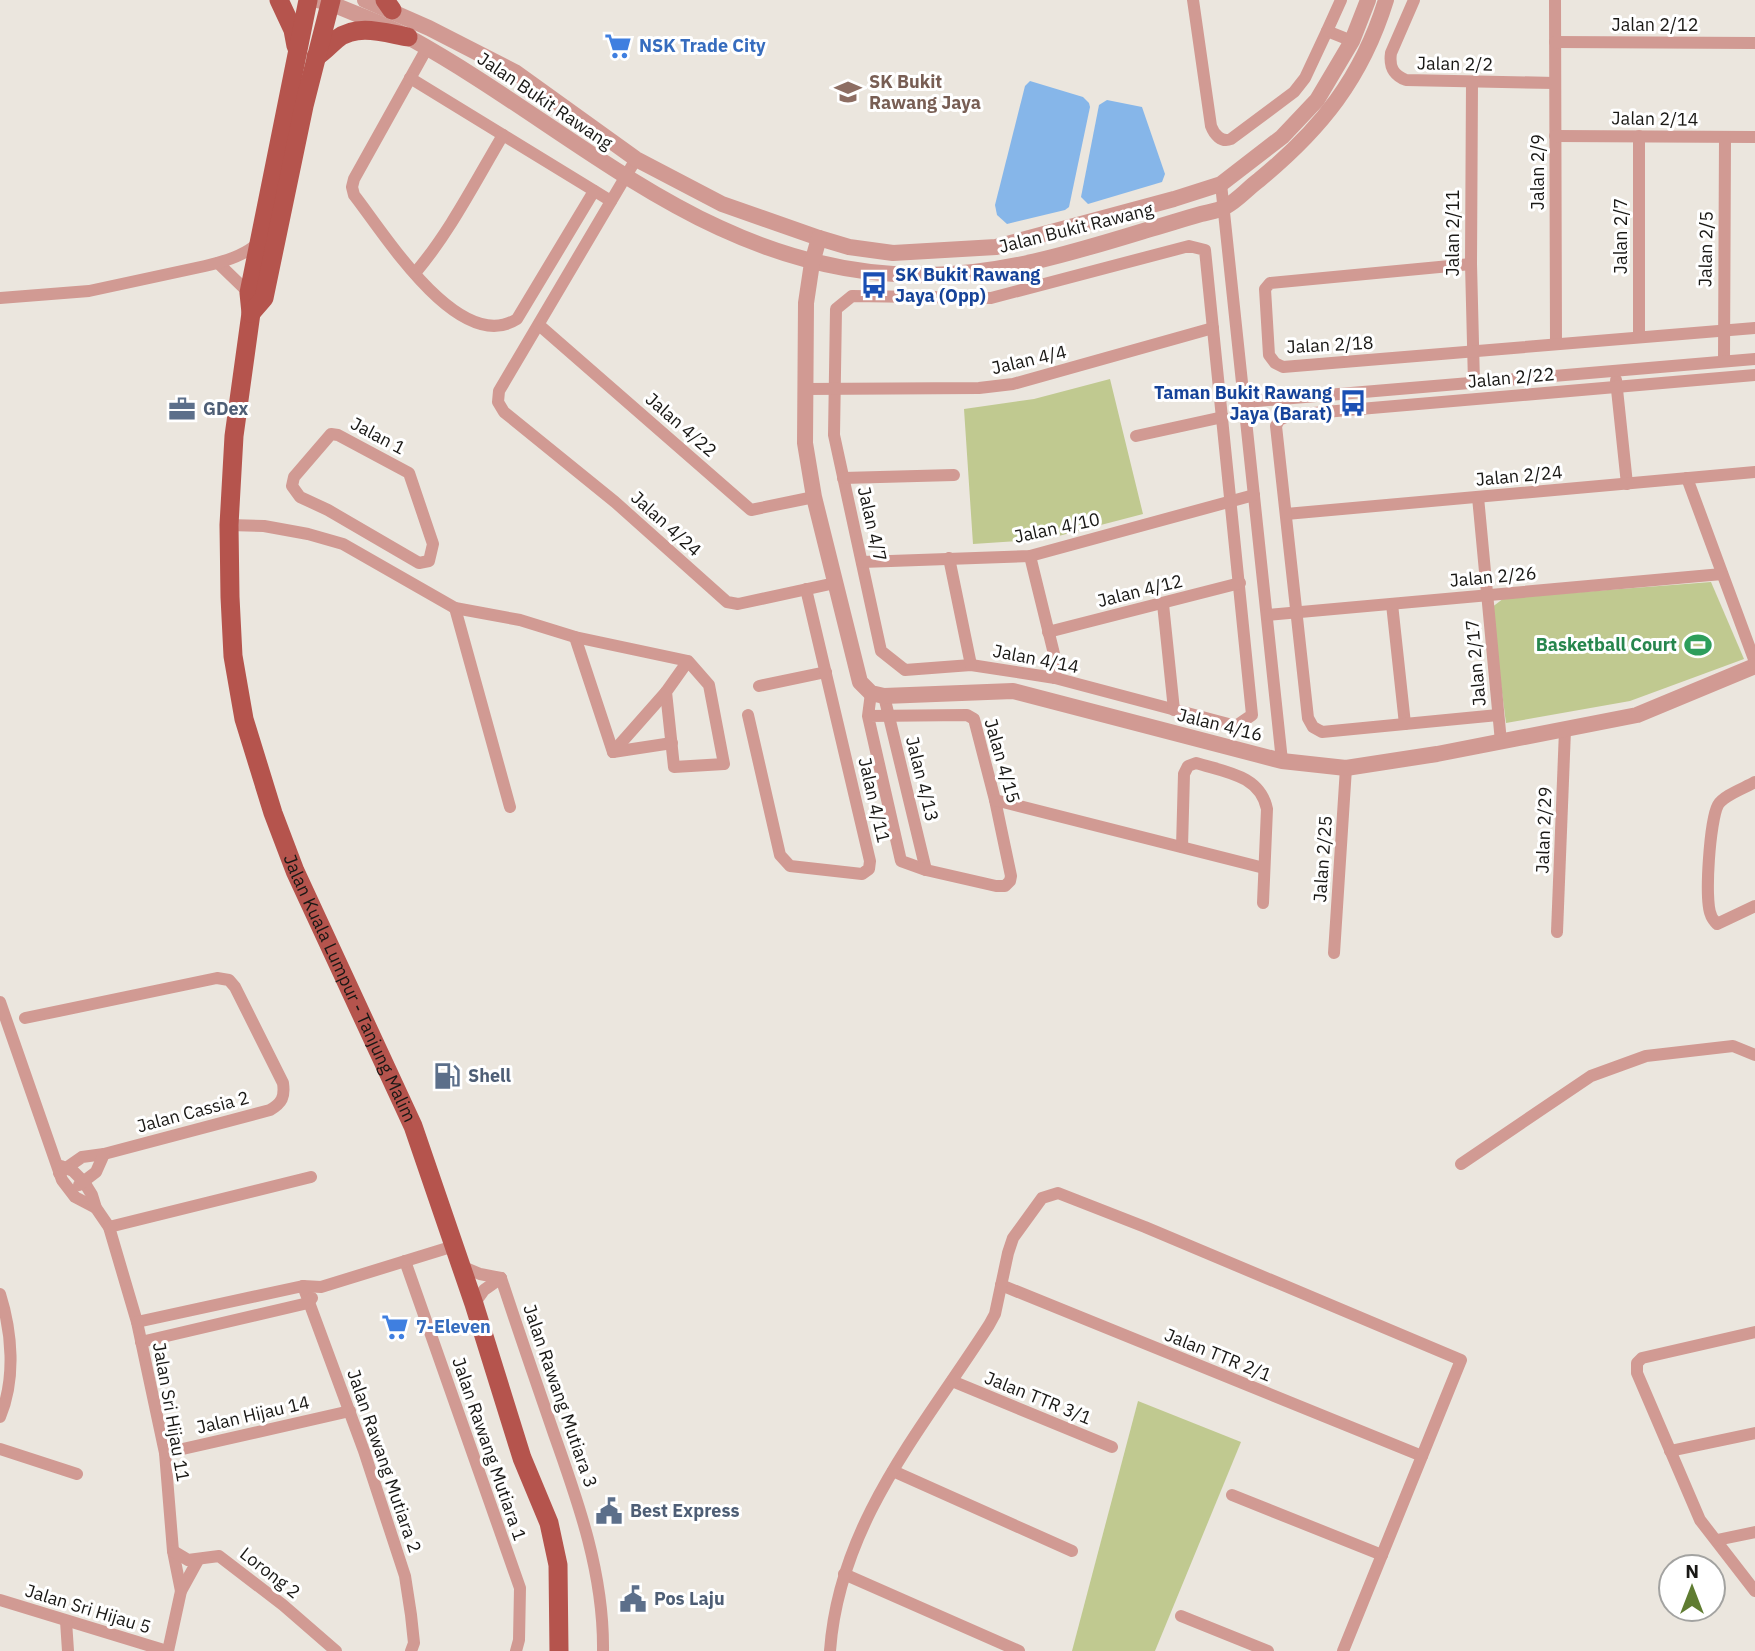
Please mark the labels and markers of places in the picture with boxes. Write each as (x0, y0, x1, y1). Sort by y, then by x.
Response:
supermarket icon: NSK Trade City (603, 31, 633, 61)
place label: NSK Trade City (639, 34, 766, 57)
place label: SK Bukit Rawang Jaya (869, 70, 981, 114)
school or university icon: SK Bukit Rawang Jaya (833, 77, 863, 107)
place label: SK Bukit Rawang Jaya (Opp) (895, 263, 1040, 307)
bus stop icon: SK Bukit Rawang Jaya (Opp) (859, 270, 889, 300)
place label: Taman Bukit Rawang Jaya (Barat) (1154, 381, 1332, 425)
bus stop icon: Taman Bukit Rawang Jaya (Barat) (1338, 388, 1368, 418)
office icon: GDex (167, 394, 197, 424)
place label: GDex (203, 397, 248, 420)
sports icon: Basketball Court (1683, 630, 1713, 660)
place label: Basketball Court (1536, 633, 1677, 656)
fuel station icon: Shell (432, 1061, 462, 1091)
place label: Shell (468, 1064, 511, 1087)
supermarket icon: 7-Eleven (380, 1312, 410, 1342)
place label: 7-Eleven (416, 1315, 491, 1338)
public building icon: Best Express (594, 1496, 624, 1526)
place label: Best Express (630, 1499, 739, 1522)
public building icon: Pos Laju (618, 1584, 648, 1614)
place label: Pos Laju (654, 1587, 725, 1610)

